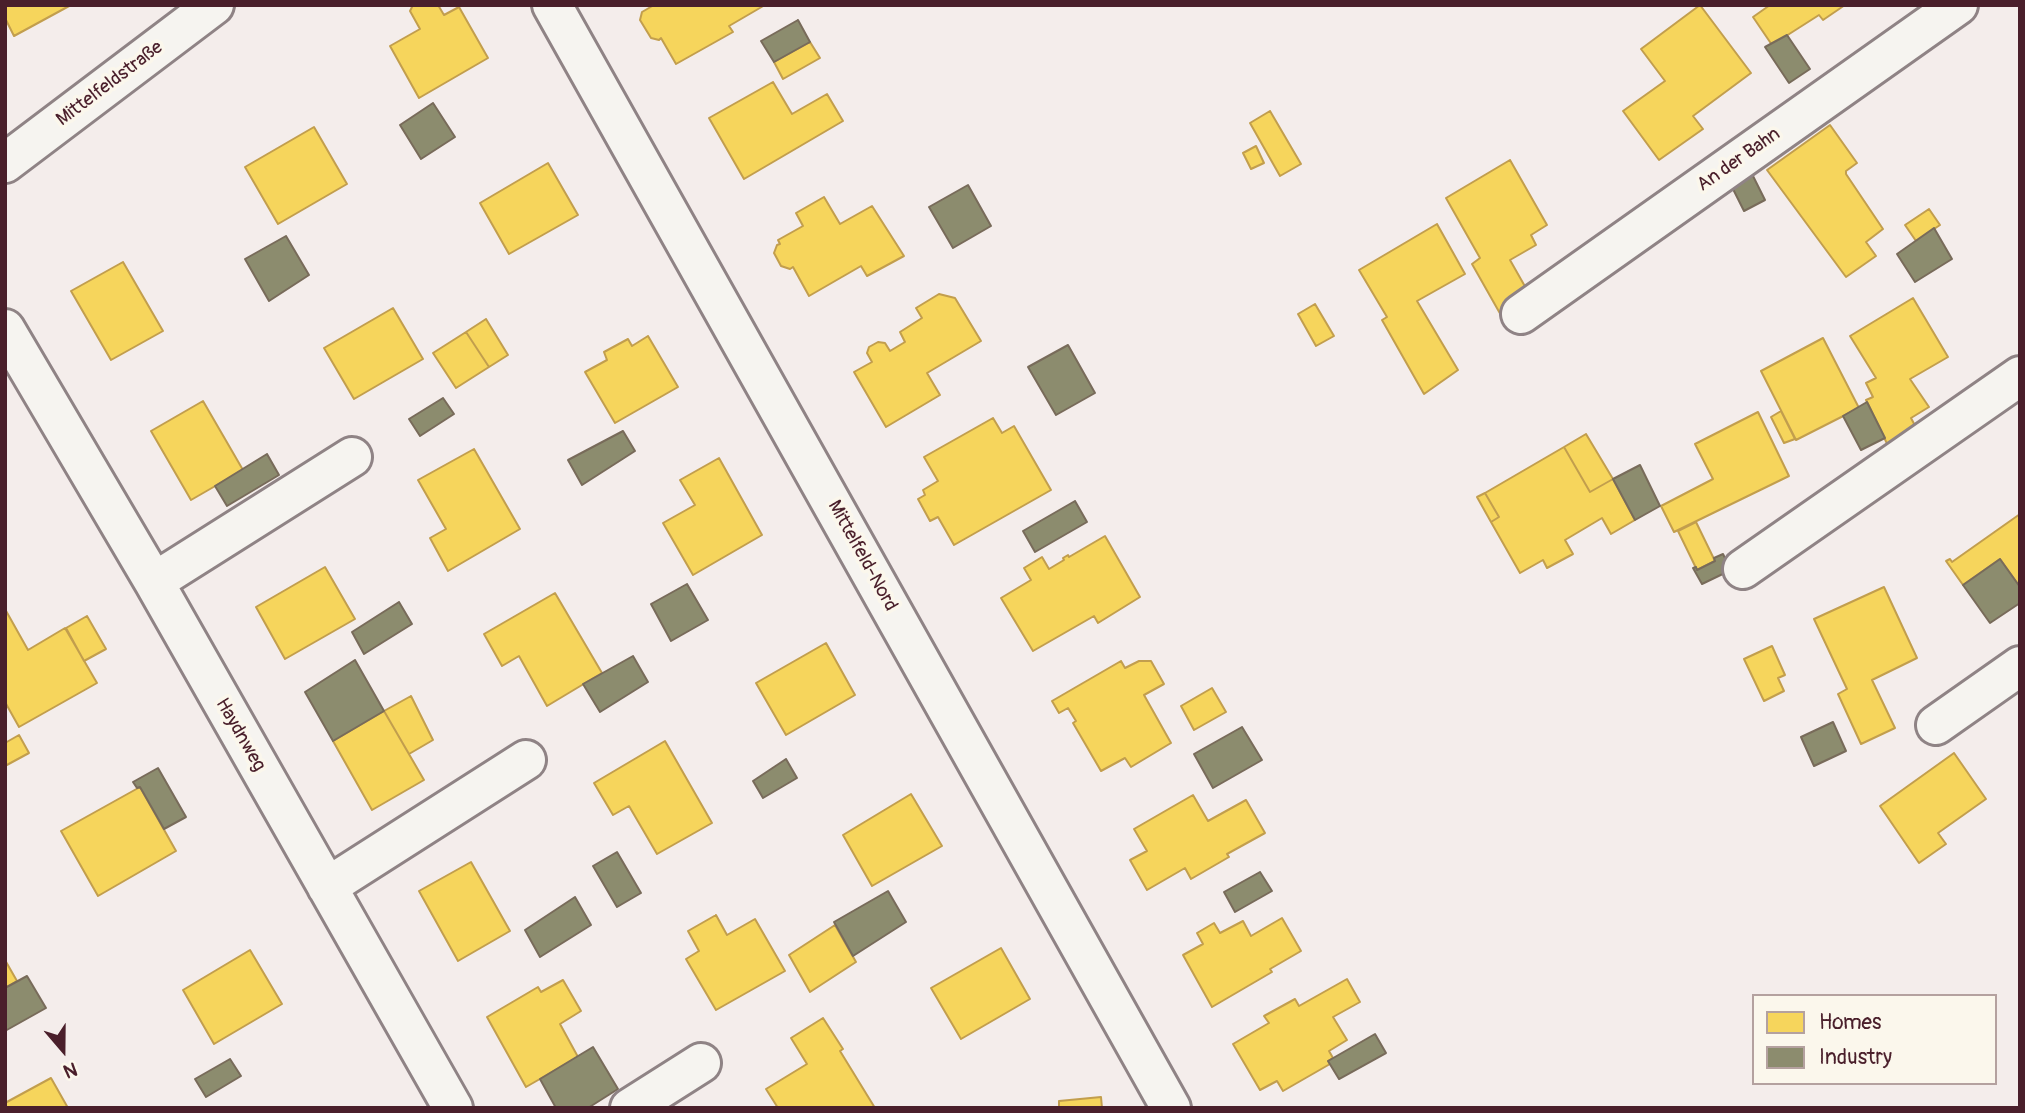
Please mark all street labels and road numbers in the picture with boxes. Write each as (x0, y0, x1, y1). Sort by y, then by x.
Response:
street label: Mittelfeldstraße (52, 37, 168, 131)
street label: An der Bahn (1693, 123, 1785, 197)
street label: Mittelfeld-Nord (822, 497, 902, 615)
street label: Haydnweg (210, 694, 270, 776)

